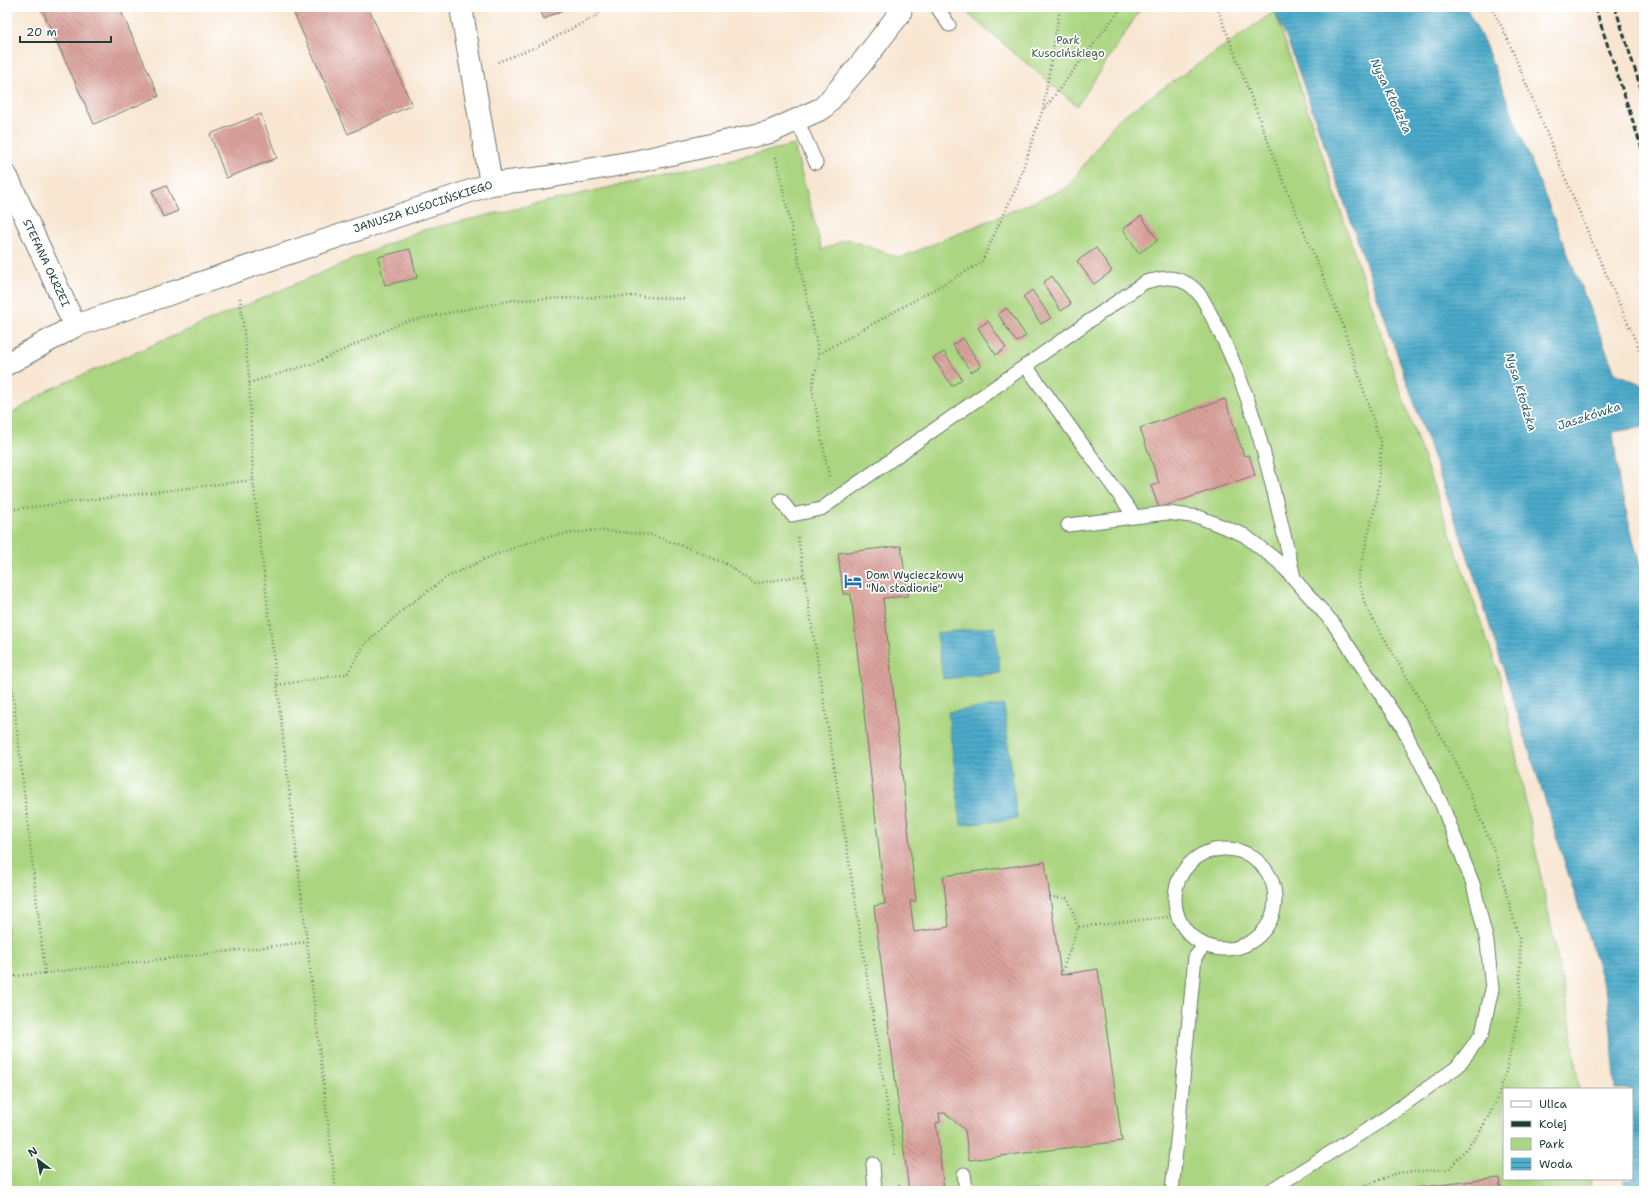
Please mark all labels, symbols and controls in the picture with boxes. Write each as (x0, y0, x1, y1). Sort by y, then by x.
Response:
scale bar (20, 18, 111, 44)
text: 20 m (26, 24, 57, 40)
park label: Park Kusocińskiego (1031, 33, 1105, 61)
water label: Nysa Kłodzka (1367, 56, 1415, 136)
street label: JANUSZA KUSOCIŃSKIEGO (351, 176, 495, 237)
street label: STEFANA OKRZEI (19, 217, 73, 309)
water label: Nysa Kłodzka (1501, 351, 1541, 433)
water label: Jaszkówka (1555, 398, 1623, 434)
place label: Dom Wycieczkowy "Na stadionie" (866, 568, 964, 596)
hotel icon: Dom Wycieczkowy "Na stadionie" (843, 571, 863, 591)
legend (1503, 1088, 1633, 1180)
text: Ulica (1539, 1096, 1568, 1112)
text: Kolej (1539, 1116, 1567, 1132)
text: Park (1539, 1136, 1565, 1152)
north arrow (18, 1140, 58, 1180)
text: N (25, 1143, 41, 1161)
text: Woda (1539, 1156, 1573, 1172)

